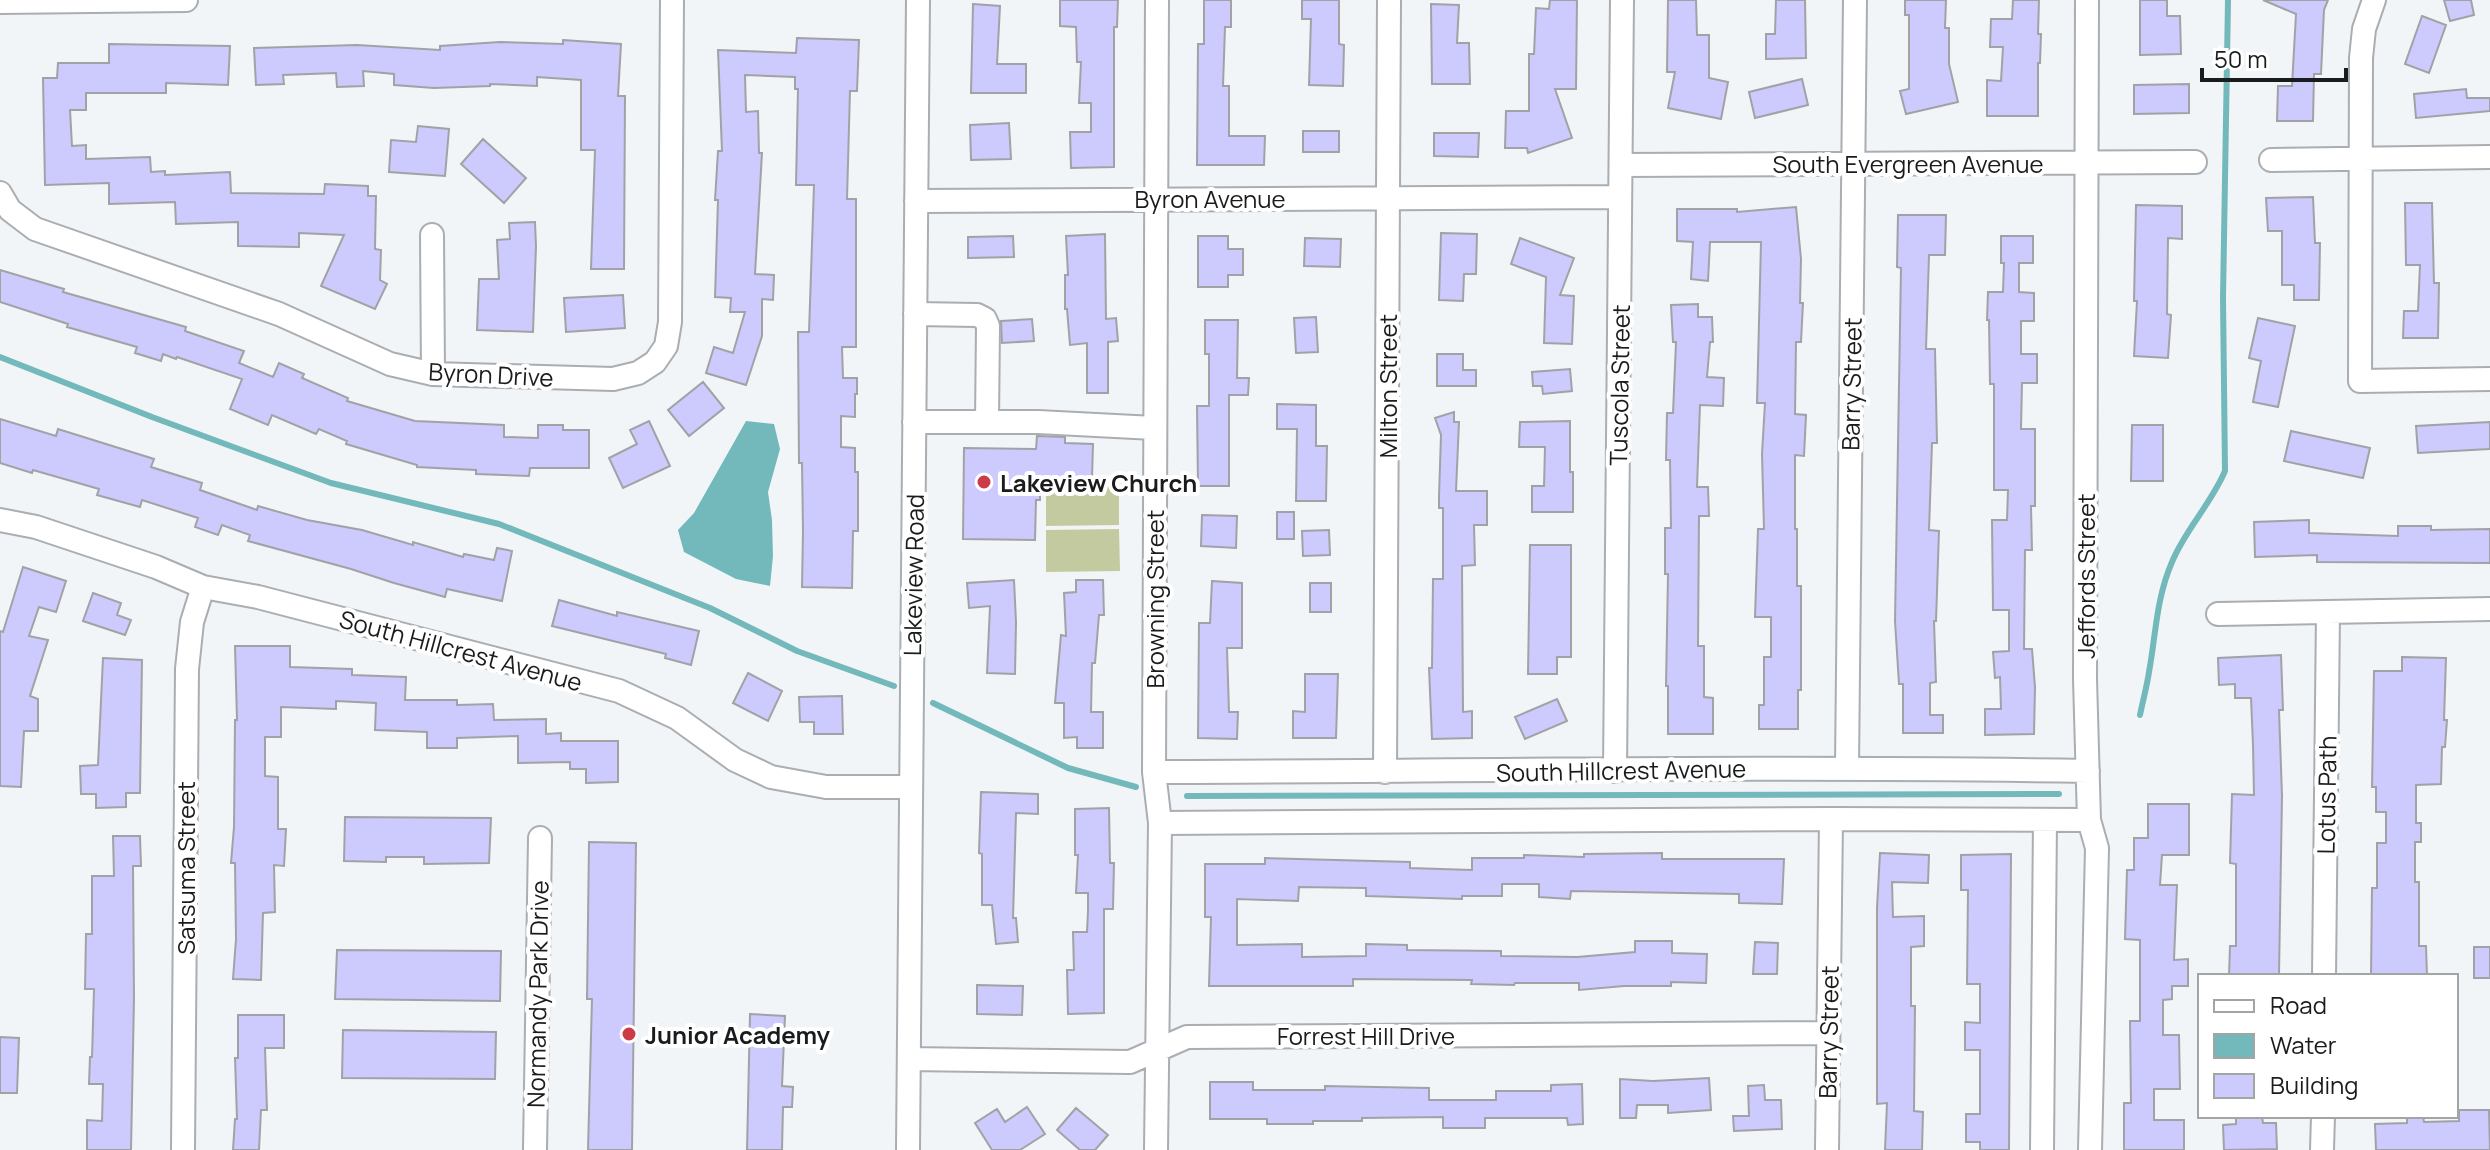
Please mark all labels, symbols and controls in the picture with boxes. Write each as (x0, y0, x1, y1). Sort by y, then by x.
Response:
scale bar (2202, 32, 2346, 82)
text: 50 m (2214, 42, 2268, 75)
street label: South Evergreen Avenue (1772, 147, 2044, 180)
street label: Byron Avenue (1134, 182, 1286, 215)
street label: Tuscola Street (1601, 304, 1637, 466)
street label: Milton Street (1371, 314, 1404, 458)
street label: Barry Street (1833, 317, 1869, 451)
street label: Byron Drive (428, 354, 554, 394)
place label: Lakeview Church (1000, 466, 1197, 499)
marker: Lakeview Church (975, 473, 993, 491)
street label: Jeffords Street (2069, 493, 2102, 659)
street label: Lakeview Road (895, 494, 931, 656)
street label: Browning Street (1138, 510, 1171, 688)
street label: South Hillcrest Avenue (336, 602, 586, 698)
street label: Lotus Path (2308, 735, 2344, 855)
street label: South Hillcrest Avenue (1496, 751, 1746, 789)
street label: Satsuma Street (169, 781, 202, 955)
street label: Normandy Park Drive (519, 880, 555, 1108)
street label: Barry Street (1810, 965, 1846, 1099)
legend (2198, 974, 2458, 1118)
text: Road (2270, 988, 2327, 1021)
place label: Junior Academy (645, 1018, 830, 1051)
street label: Forrest Hill Drive (1277, 1019, 1455, 1052)
marker: Junior Academy (620, 1025, 638, 1043)
text: Water (2270, 1028, 2337, 1061)
text: Building (2270, 1068, 2358, 1101)

